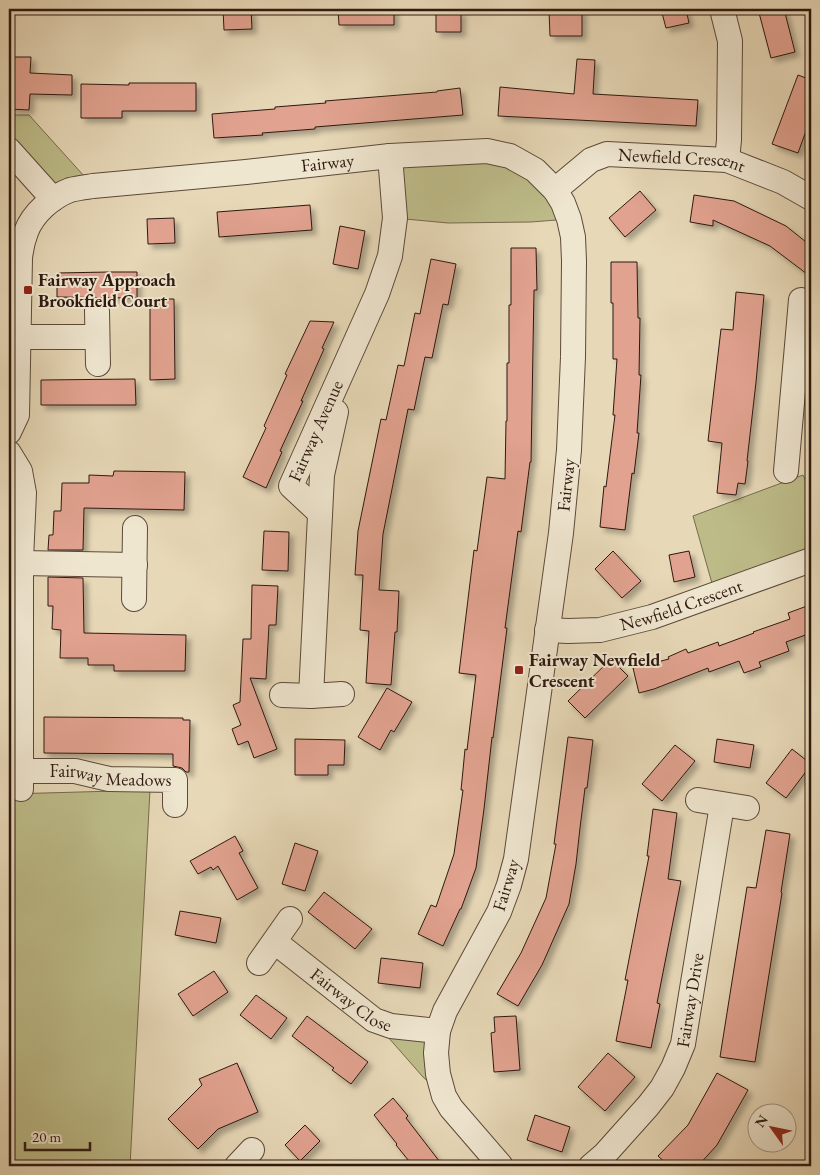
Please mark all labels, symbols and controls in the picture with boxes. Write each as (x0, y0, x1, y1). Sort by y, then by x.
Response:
street label: Newfield Crescent (618, 143, 749, 177)
street label: Fairway (300, 148, 355, 177)
place label: Fairway Approach Brookfield Court (38, 268, 176, 312)
marker: Fairway Approach Brookfield Court (22, 284, 34, 296)
street label: Fairway Avenue (283, 376, 348, 485)
street label: Fairway (551, 457, 580, 513)
street label: Newfield Crescent (617, 573, 746, 636)
place label: Fairway Newfield Crescent (529, 648, 660, 692)
marker: Fairway Newfield Crescent (513, 664, 525, 676)
street label: Fairway Meadows (50, 759, 172, 791)
street label: Fairway (487, 856, 524, 914)
street label: Fairway Drive (671, 951, 709, 1049)
street label: Fairway Close (306, 962, 395, 1036)
north arrow (748, 1102, 798, 1152)
text: N (750, 1111, 772, 1131)
scale bar (25, 1120, 90, 1152)
text: 20 m (32, 1127, 61, 1146)

